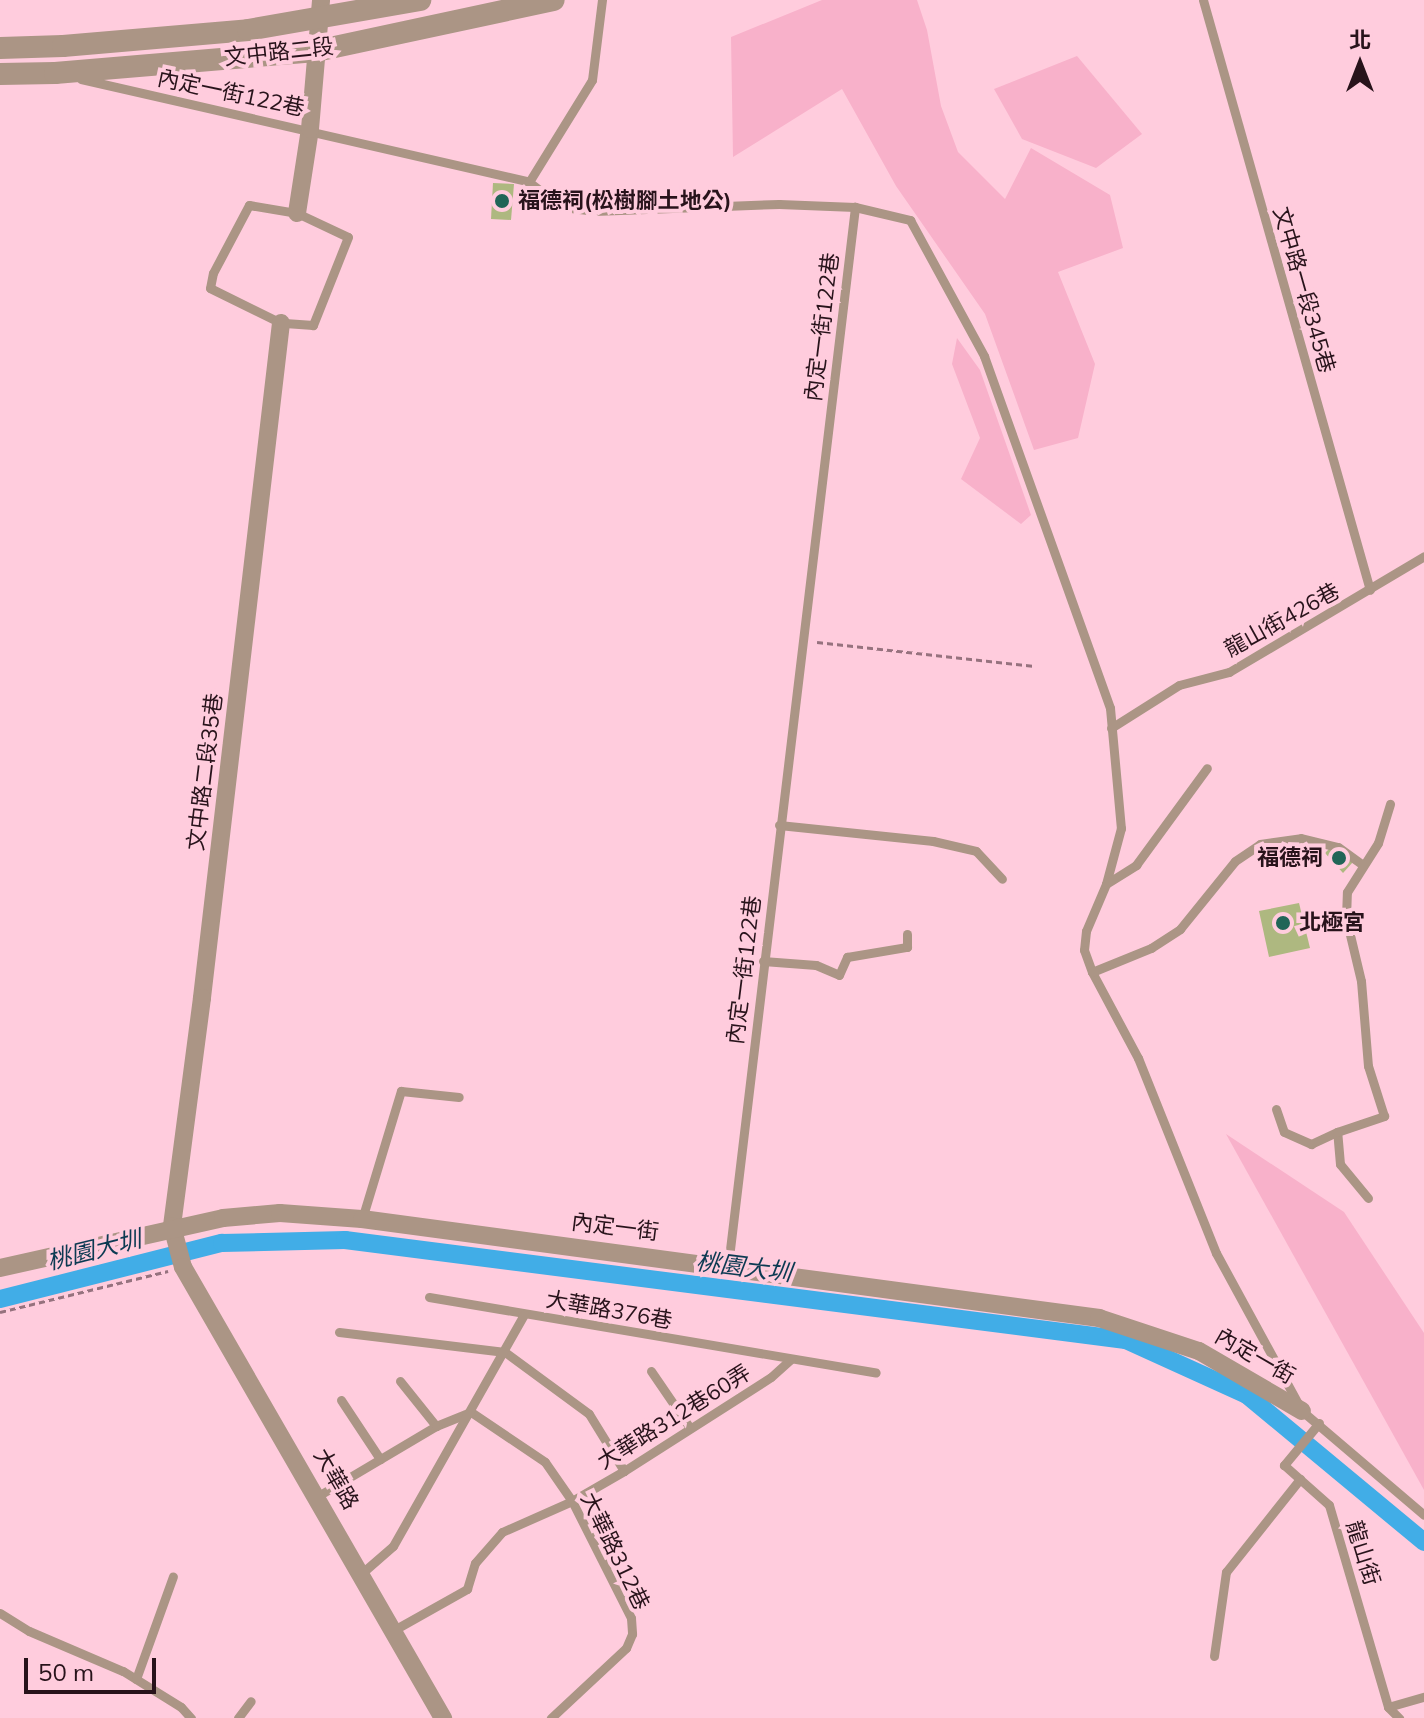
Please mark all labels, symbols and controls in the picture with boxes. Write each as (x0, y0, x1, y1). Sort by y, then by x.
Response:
north arrow (1320, 24, 1400, 104)
text: 北 (1349, 26, 1371, 54)
street label: 文中路二段 (223, 33, 335, 71)
street label: 內定一街122巷 (155, 65, 307, 121)
place label: 福德祠(松樹腳土地公) (518, 188, 732, 214)
marker: 福德祠(松樹腳土地公) (493, 192, 511, 210)
street label: 文中路一段345巷 (1268, 204, 1340, 376)
street label: 內定一街122巷 (800, 251, 844, 403)
street label: 龍山街426巷 (1220, 578, 1344, 662)
street label: 文中路二段35巷 (182, 692, 228, 852)
place label: 福德祠 (1257, 845, 1323, 871)
marker: 福德祠 (1330, 849, 1348, 867)
street label: 內定一街122巷 (722, 894, 766, 1046)
place label: 北極宮 (1299, 910, 1365, 936)
marker: 北極宮 (1274, 914, 1292, 932)
street label: 內定一街 (570, 1209, 660, 1245)
water label: 桃園大圳 (44, 1224, 144, 1276)
water label: 桃園大圳 (695, 1247, 793, 1287)
street label: 大華路376巷 (544, 1286, 674, 1334)
street label: 內定一街 (1210, 1323, 1300, 1389)
street label: 大華路312巷60弄 (592, 1359, 756, 1475)
street label: 大華路 (308, 1444, 364, 1514)
street label: 大華路312巷 (575, 1488, 655, 1614)
street label: 龍山街 (1341, 1518, 1385, 1588)
scale bar (28, 1642, 160, 1692)
text: 50 m (38, 1657, 94, 1687)

